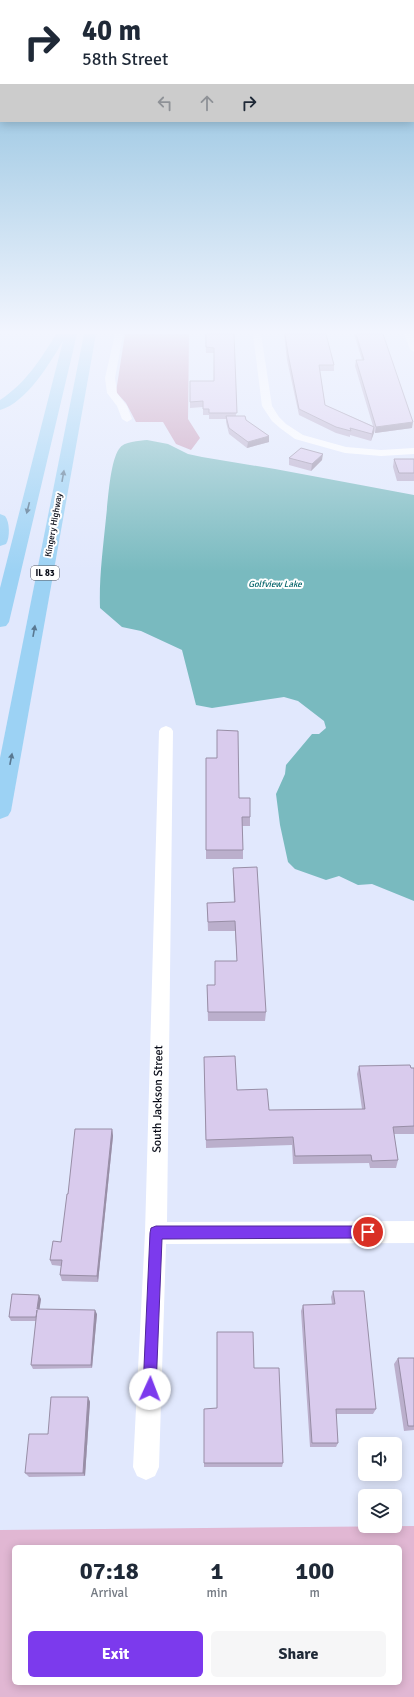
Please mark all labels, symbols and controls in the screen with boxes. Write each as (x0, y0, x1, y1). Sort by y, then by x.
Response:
text: 40 m (82, 14, 141, 48)
icon: right (16, 16, 68, 68)
text: 58th Street (82, 48, 168, 70)
icon: left (154, 92, 176, 114)
icon: ahead (196, 92, 218, 114)
icon: right (238, 92, 260, 114)
one-way arrow (60, 470, 66, 482)
street label: Kingery Highway (43, 491, 65, 558)
one-way arrow (25, 502, 31, 514)
road number: IL 83 (31, 566, 59, 580)
water label: Golfview Lake (248, 579, 302, 590)
one-way arrow (32, 625, 38, 637)
one-way arrow (8, 753, 14, 765)
street label: South Jackson Street (150, 1045, 166, 1153)
pin (351, 1215, 385, 1249)
icon: arrive (357, 1221, 379, 1243)
position arrow (129, 1368, 171, 1410)
map controls (358, 1437, 402, 1533)
button: sound (358, 1437, 402, 1481)
button: layers (358, 1489, 402, 1533)
text: 07:18 (80, 1556, 139, 1586)
text: 1 (211, 1556, 223, 1586)
text: 100 (295, 1556, 334, 1586)
text: Arrival (91, 1585, 128, 1601)
text: min (207, 1585, 228, 1601)
text: m (310, 1585, 320, 1601)
button: Exit (28, 1631, 203, 1677)
button: Share (211, 1631, 386, 1677)

